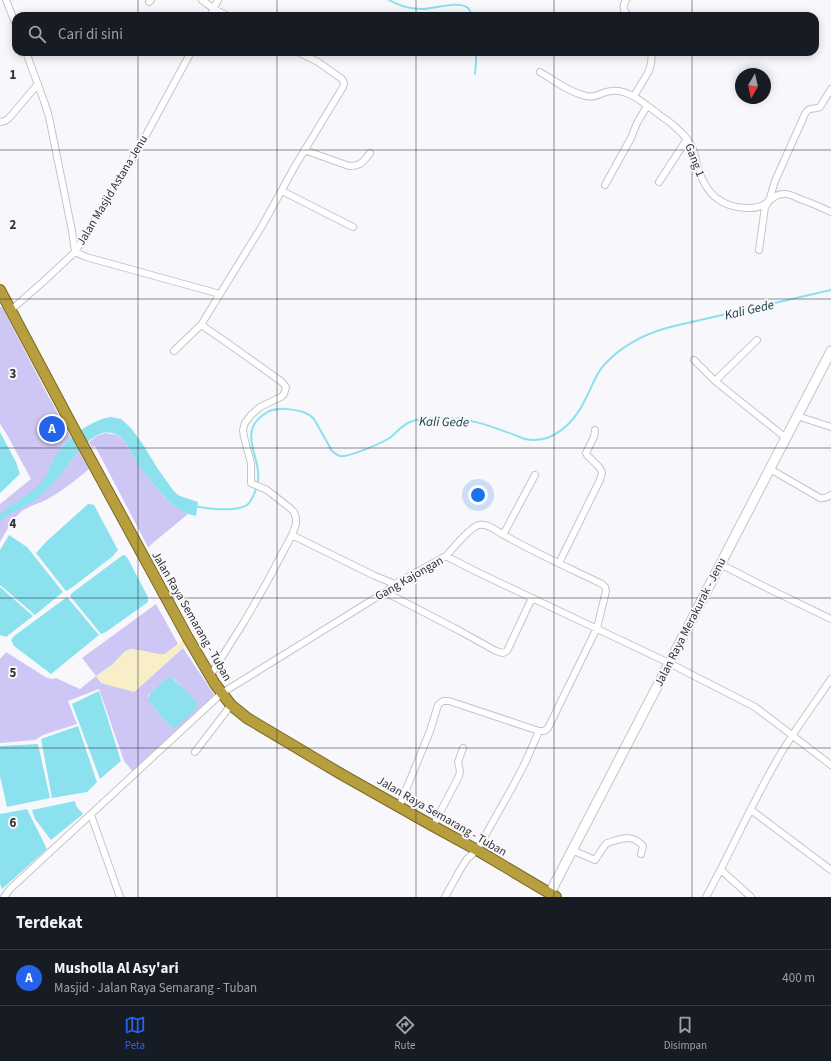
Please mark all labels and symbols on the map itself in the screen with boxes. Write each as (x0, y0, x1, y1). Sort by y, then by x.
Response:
text: 1 (10, 66, 17, 84)
north arrow (735, 68, 771, 104)
street label: Jalan Masjid Astana Jenu (73, 132, 152, 249)
street label: Gang 1 (680, 141, 709, 179)
text: 2 (10, 216, 17, 234)
water label: Kali Gede (723, 296, 776, 324)
text: 3 (10, 365, 17, 383)
water label: Kali Gede (419, 413, 469, 431)
pin: A (39, 414, 65, 444)
your location (468, 485, 488, 505)
text: 4 (10, 515, 17, 533)
street label: Jalan Raya Semarang - Tuban (147, 548, 236, 684)
street label: Gang Kajongan (372, 552, 446, 605)
street label: Jalan Raya Merakurak - Jenu (650, 555, 730, 690)
text: 5 (10, 664, 17, 682)
street label: Jalan Raya Semarang - Tuban (374, 772, 510, 861)
text: 6 (10, 814, 17, 832)

